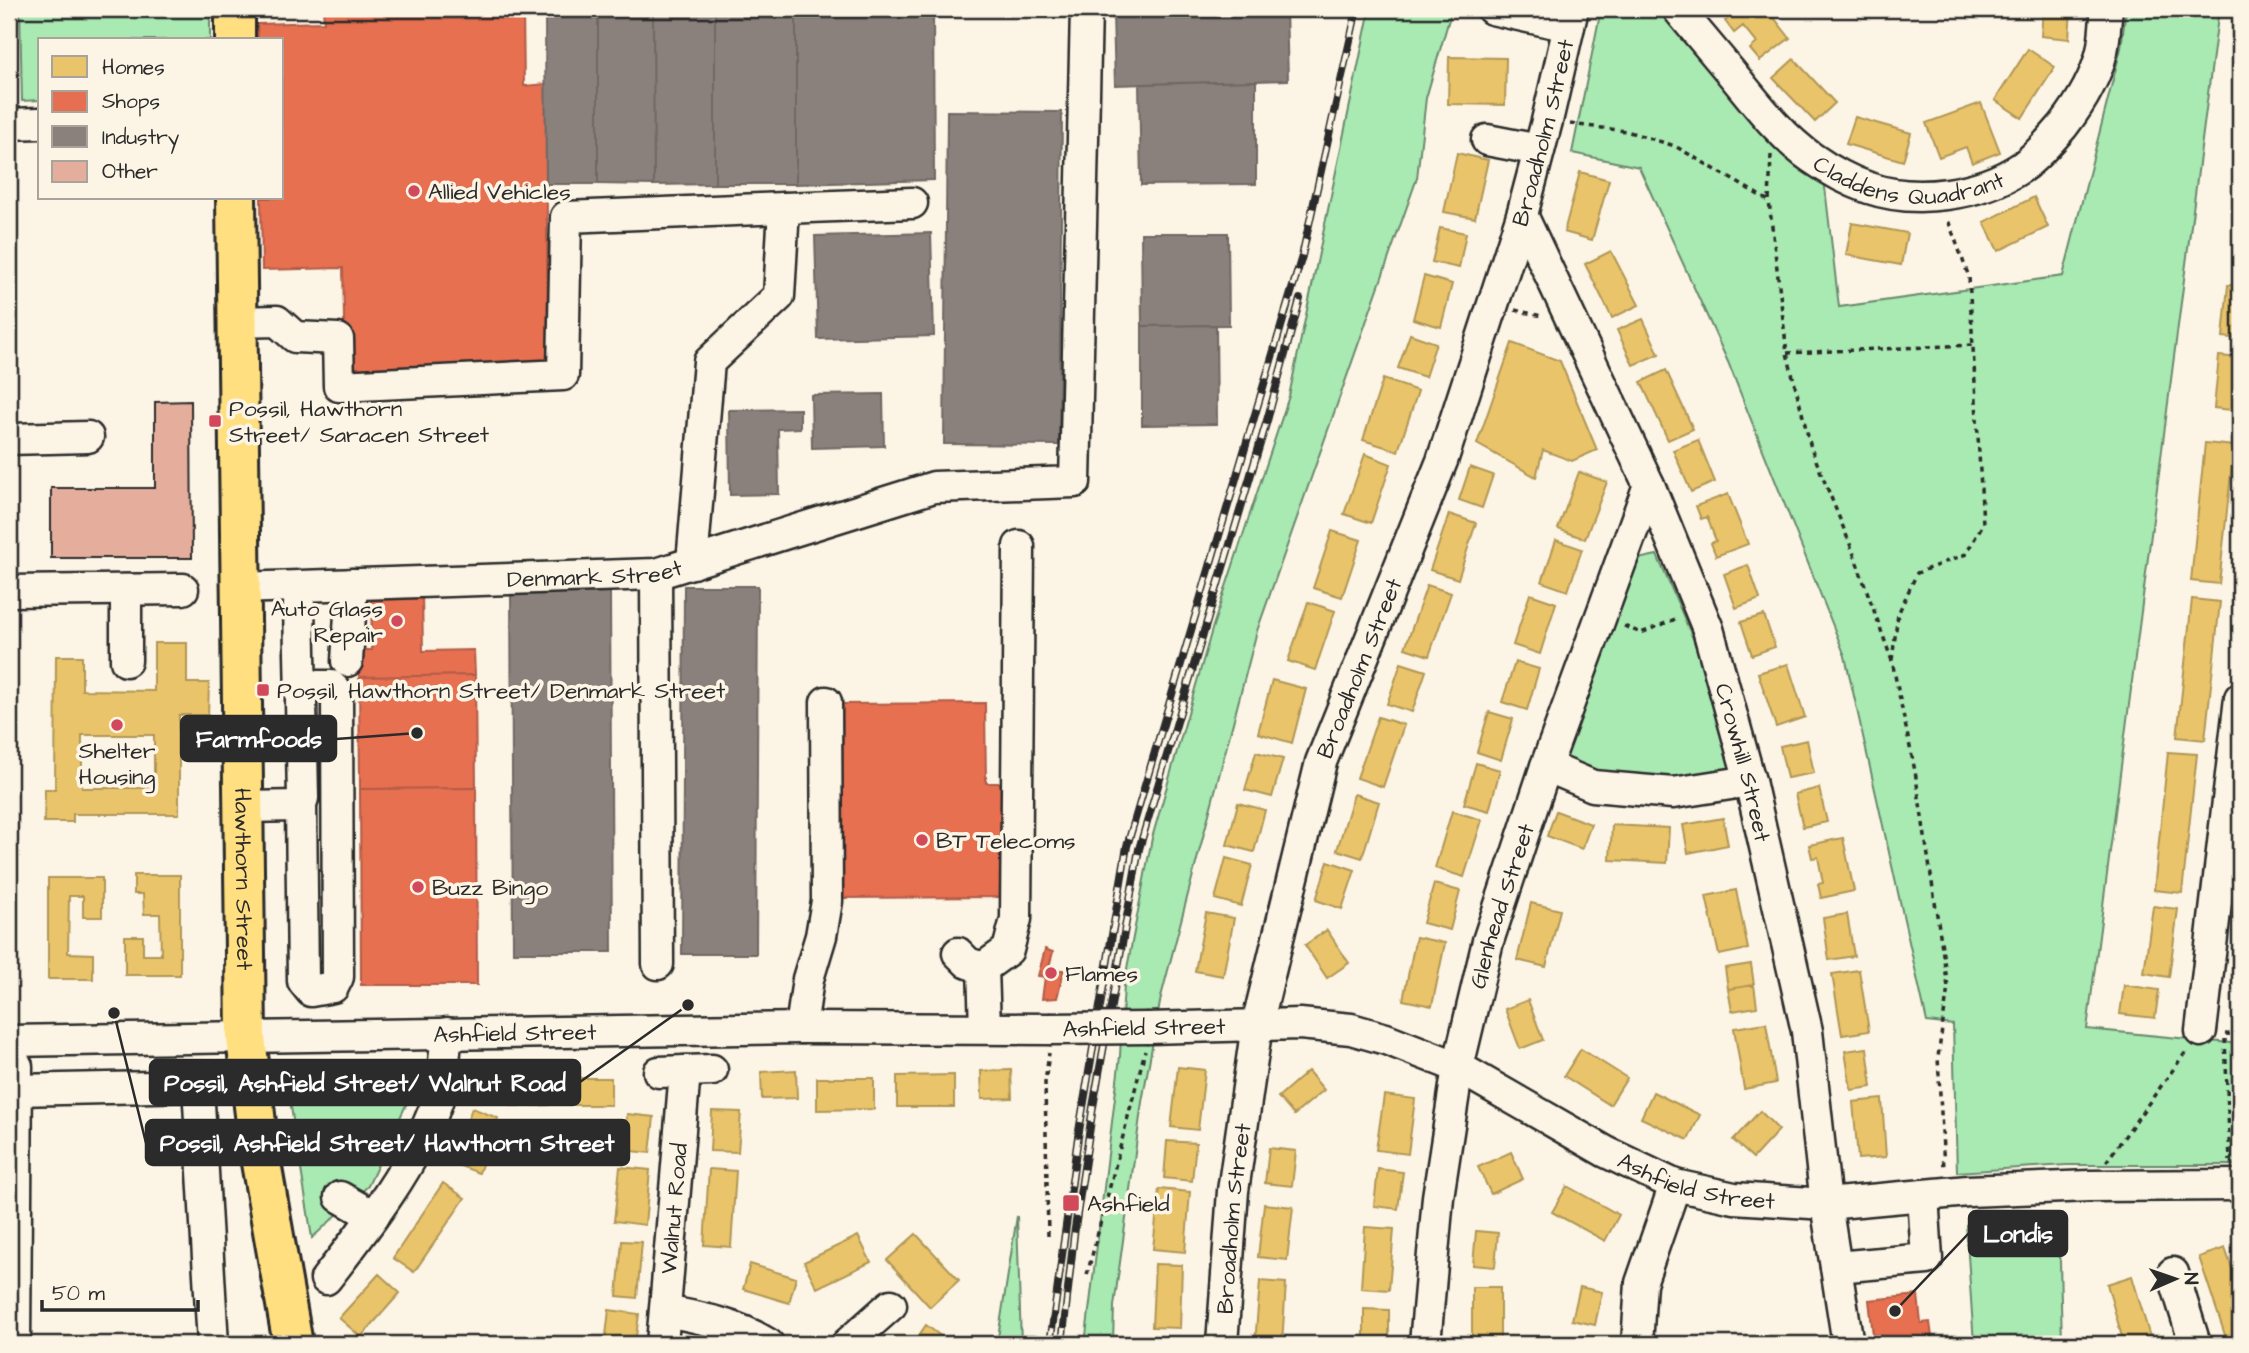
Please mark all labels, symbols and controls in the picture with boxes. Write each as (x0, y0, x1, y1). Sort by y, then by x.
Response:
street label: Broadholm Street (1504, 35, 1583, 230)
legend (38, 38, 284, 200)
text: Homes (102, 53, 165, 82)
text: Shops (102, 87, 160, 117)
text: Industry (102, 123, 180, 154)
street label: Claddens Quadrant (1807, 148, 2010, 213)
text: Other (102, 157, 158, 186)
place label: Allied Vehicles (428, 176, 571, 208)
marker: Allied Vehicles (406, 183, 422, 199)
place label: Possil, Hawthorn Street/ Saracen Street (229, 393, 490, 451)
marker: Possil, Hawthorn Street/ Saracen Street (207, 413, 223, 429)
street label: Denmark Street (507, 552, 687, 596)
street label: Broadholm Street (1309, 573, 1411, 763)
place label: Auto Glass Repair (271, 593, 383, 651)
marker: Auto Glass Repair (389, 613, 405, 629)
place label: Possil, Hawthorn Street/ Denmark Street (277, 675, 726, 707)
street label: Crowhill Street (1707, 680, 1779, 846)
marker: Possil, Hawthorn Street/ Denmark Street (255, 682, 271, 698)
callout: Farmfoods (181, 716, 336, 761)
marker: Shelter Housing (109, 717, 125, 733)
text: Farmfoods (196, 723, 322, 757)
place label: Shelter Housing (79, 735, 156, 794)
street label: Hawthorn Street (226, 788, 260, 971)
street label: Glenhead Street (1462, 819, 1543, 992)
place label: BT Telecoms (936, 825, 1076, 857)
marker: BT Telecoms (914, 832, 930, 848)
place label: Buzz Bingo (432, 872, 548, 905)
marker: Buzz Bingo (410, 879, 426, 895)
place label: Flames (1065, 958, 1138, 990)
marker: Flames (1043, 965, 1059, 981)
street label: Ashfield Street (1062, 1011, 1226, 1045)
street label: Ashfield Street (433, 1016, 597, 1051)
callout: Possil, Ashfield Street/ Walnut Road (150, 1060, 580, 1105)
text: Possil, Ashfield Street/ Walnut Road (164, 1067, 567, 1101)
callout: Possil, Ashfield Street/ Hawthorn Street (146, 1120, 629, 1165)
street label: Broadholm Street (1209, 1120, 1260, 1315)
text: Possil, Ashfield Street/ Hawthorn Street (160, 1127, 615, 1161)
street label: Walnut Road (653, 1141, 696, 1275)
street label: Ashfield Street (1612, 1145, 1777, 1218)
place label: Ashfield (1087, 1188, 1170, 1220)
marker: Ashfield (1061, 1193, 1081, 1213)
callout: Londis (1969, 1211, 2067, 1256)
text: Londis (1983, 1218, 2053, 1252)
north arrow (2140, 1244, 2210, 1314)
scale bar (42, 1269, 198, 1313)
text: N (2177, 1272, 2204, 1285)
text: 50 m (52, 1279, 106, 1308)

